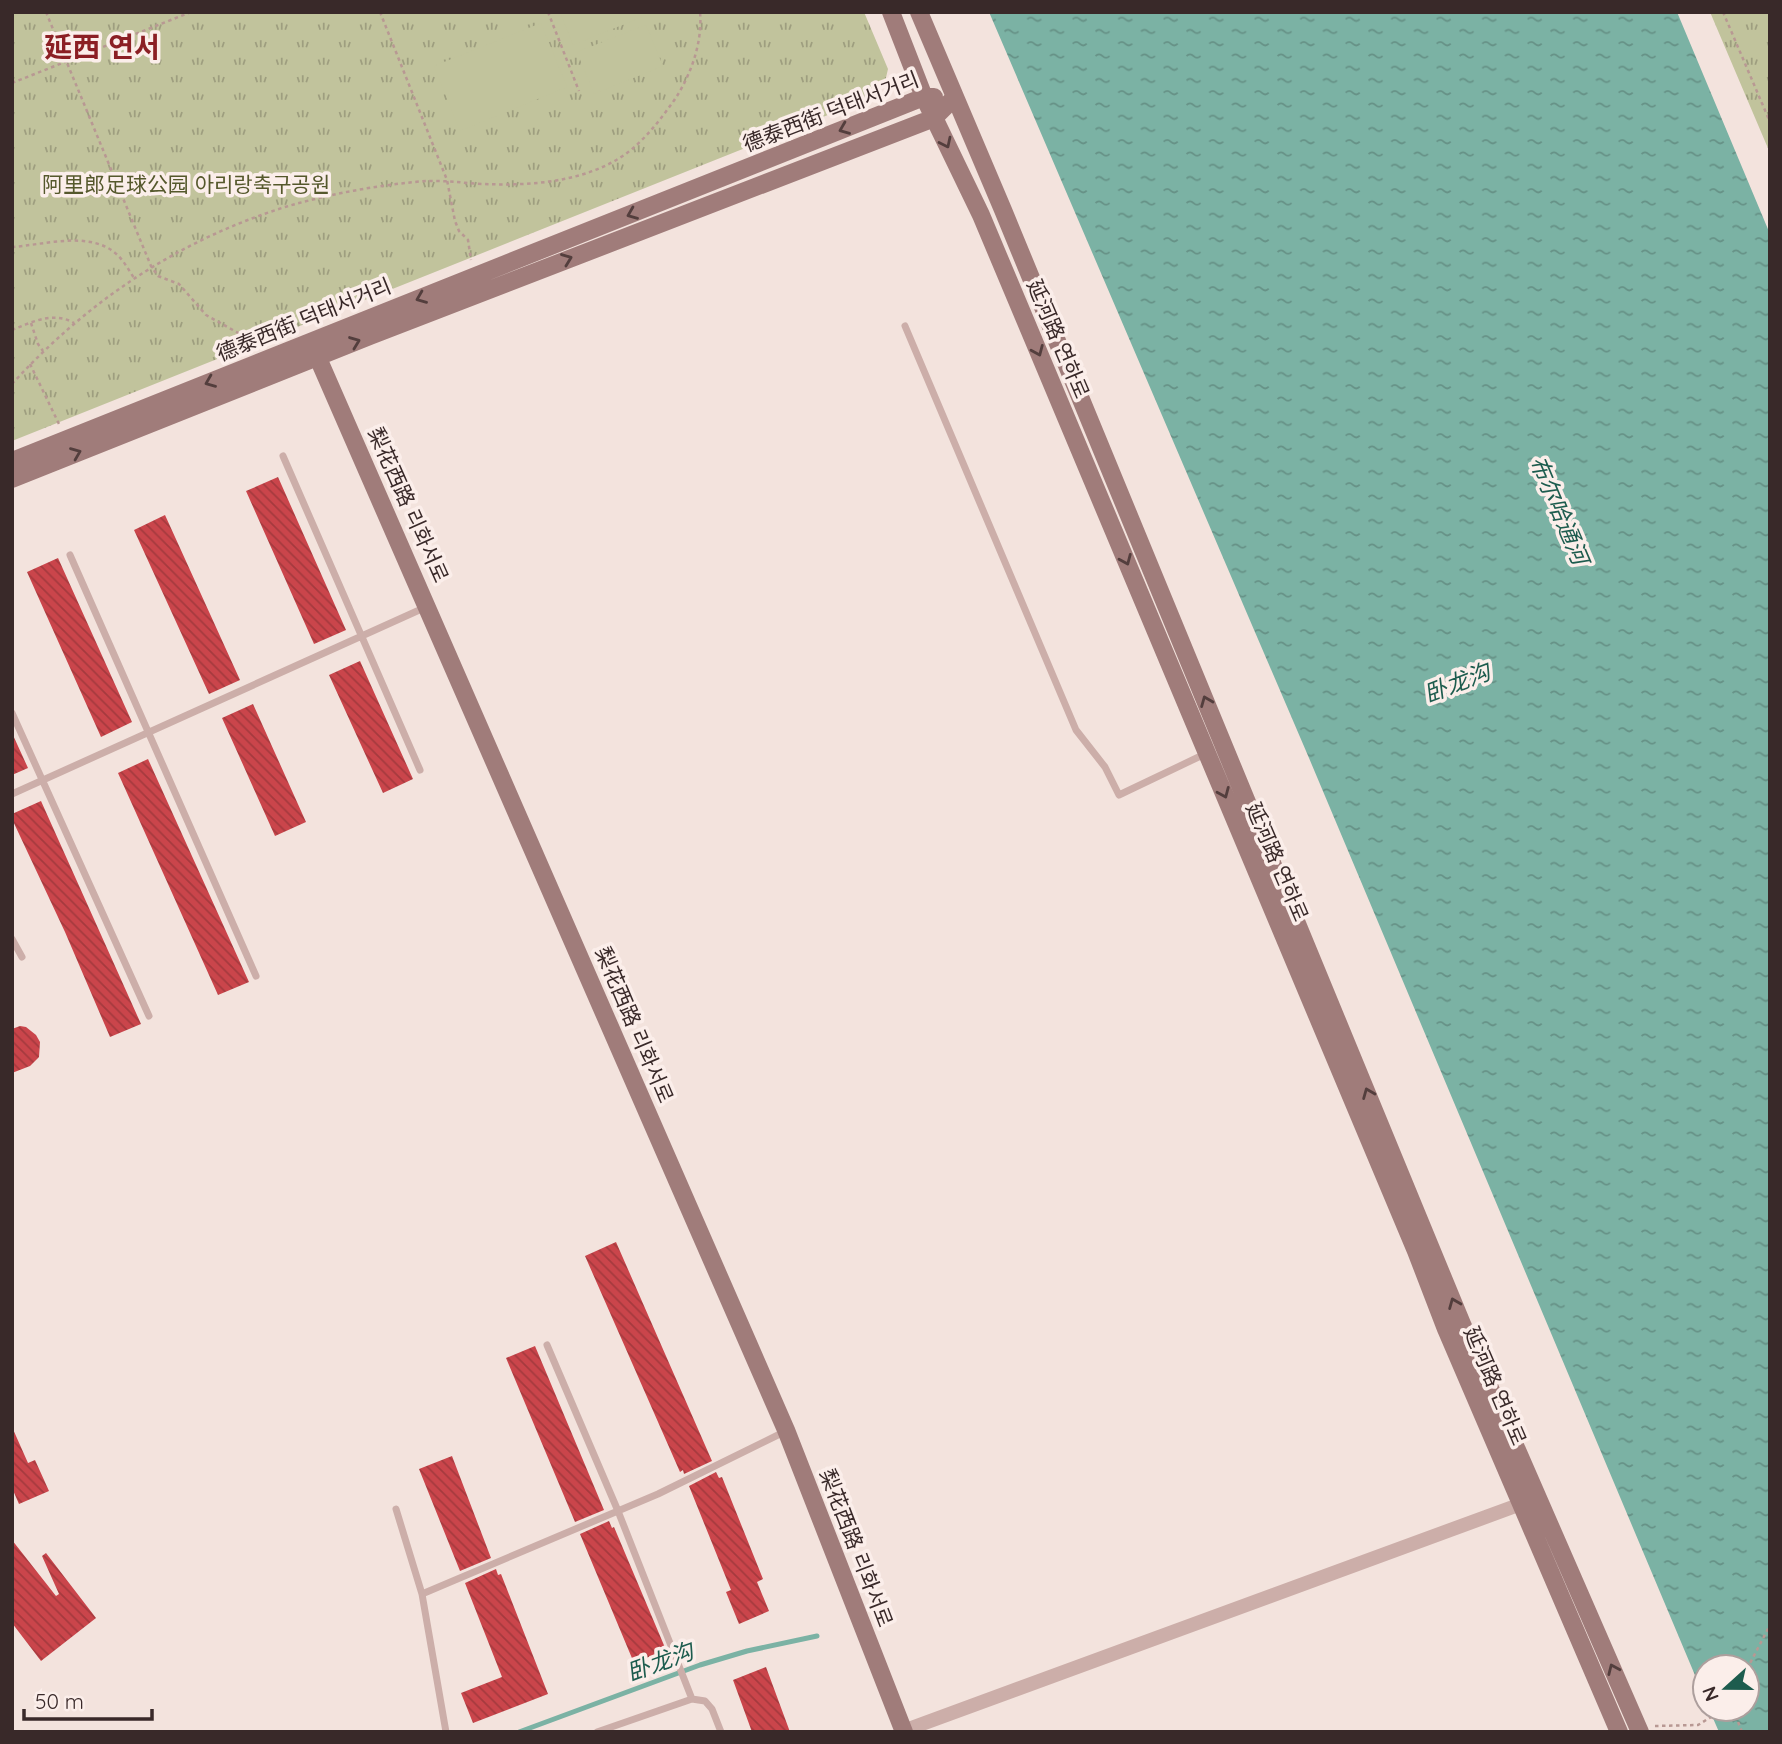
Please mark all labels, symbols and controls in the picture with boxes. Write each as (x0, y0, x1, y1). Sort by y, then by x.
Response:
district label: 延西 연서 (44, 29, 160, 64)
street label: 德泰西街 덕태서거리 (739, 66, 922, 157)
one-way arrow (838, 121, 850, 135)
one-way arrow (938, 136, 952, 148)
park label: 阿里郎足球公园 아리랑축구공원 (42, 171, 330, 197)
one-way arrow (627, 205, 639, 219)
one-way arrow (561, 254, 573, 268)
street label: 德泰西街 덕태서거리 (212, 272, 395, 366)
street label: 延河路 연하로 (1022, 275, 1096, 402)
one-way arrow (416, 289, 428, 303)
one-way arrow (349, 336, 361, 350)
one-way arrow (1030, 344, 1044, 356)
one-way arrow (204, 374, 216, 388)
street label: 梨花西路 리화서로 (363, 423, 455, 586)
one-way arrow (69, 448, 81, 462)
water label: 布尔哈通河 (1524, 451, 1597, 572)
one-way arrow (1118, 553, 1132, 566)
water label: 卧龙沟 (1419, 656, 1497, 708)
one-way arrow (1200, 696, 1214, 709)
one-way arrow (1215, 786, 1229, 798)
street label: 延河路 연하로 (1241, 798, 1315, 925)
street label: 梨花西路 리화서로 (590, 943, 680, 1107)
one-way arrow (1362, 1088, 1376, 1100)
one-way arrow (1448, 1298, 1462, 1311)
street label: 延河路 연하로 (1459, 1322, 1533, 1449)
street label: 梨花西路 리화서로 (815, 1465, 899, 1630)
water label: 卧龙沟 (622, 1635, 700, 1687)
north arrow (1691, 1653, 1761, 1723)
one-way arrow (1607, 1664, 1621, 1676)
scale bar (24, 1678, 152, 1722)
text: N (1696, 1683, 1724, 1705)
text: 50 m (35, 1688, 84, 1714)

